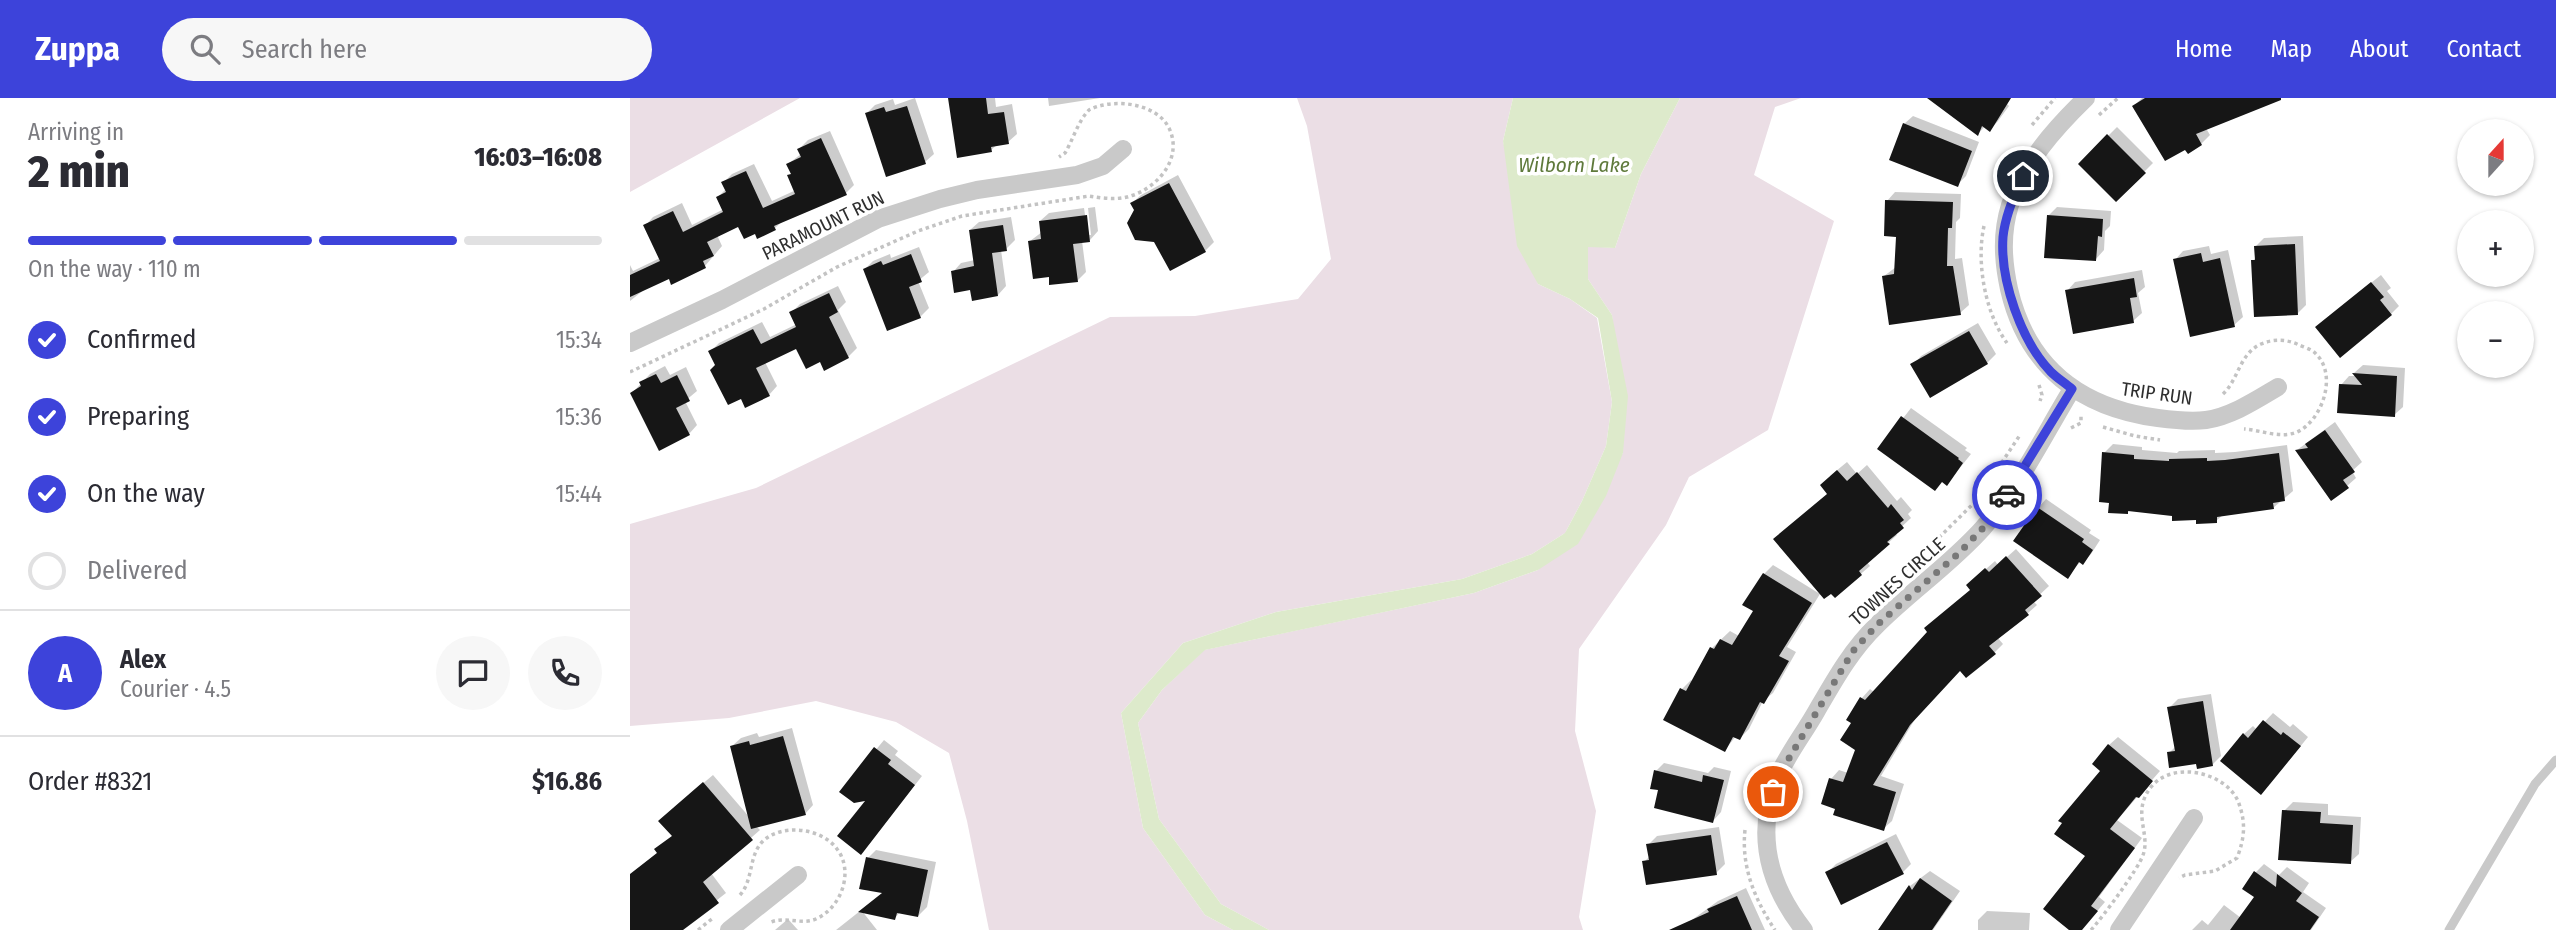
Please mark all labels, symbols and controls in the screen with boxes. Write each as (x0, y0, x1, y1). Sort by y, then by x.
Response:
search box (162, 18, 652, 81)
text: Zuppa (35, 29, 120, 69)
icon: search (186, 30, 224, 68)
text: Search here (242, 34, 367, 65)
text: Home (2175, 35, 2232, 63)
text: Map (2270, 35, 2312, 63)
text: About (2350, 35, 2408, 63)
text: Contact (2446, 35, 2521, 63)
text: Arriving in (28, 118, 124, 146)
north arrow (2457, 119, 2534, 196)
map controls (2457, 119, 2534, 378)
text: 16:03–16:08 (474, 142, 602, 173)
text: 2 min (28, 144, 130, 199)
pin (1993, 146, 2053, 206)
water label: Wilborn Lake (1518, 152, 1630, 178)
icon: home (2004, 157, 2042, 195)
street label: PARAMOUNT RUN (758, 186, 888, 265)
button: + (2457, 210, 2534, 287)
text: On the way · 110 m (28, 255, 201, 283)
button: − (2457, 301, 2534, 378)
icon: check (28, 321, 66, 359)
text: Confirmed (87, 324, 197, 355)
text: 15:34 (556, 326, 602, 354)
street label: TRIP RUN (2120, 377, 2194, 410)
icon: check (28, 398, 66, 436)
text: Preparing (87, 401, 189, 432)
text: 15:36 (556, 403, 602, 431)
courier (1972, 460, 2042, 530)
icon: check (28, 475, 66, 513)
icon: car (1988, 476, 2026, 514)
text: On the way (87, 478, 205, 509)
text: 15:44 (555, 480, 602, 508)
street label: TOWNES CIRCLE (1845, 533, 1950, 630)
text: Delivered (87, 555, 188, 586)
button: chat (436, 636, 510, 710)
button: phone (528, 636, 602, 710)
text: Alex (120, 644, 166, 675)
text: A (58, 658, 72, 689)
text: Courier · 4.5 (120, 675, 231, 703)
pin (1743, 762, 1803, 822)
text: Order #8321 (28, 766, 152, 797)
text: $16.86 (532, 766, 602, 797)
icon: bag (1754, 773, 1792, 811)

